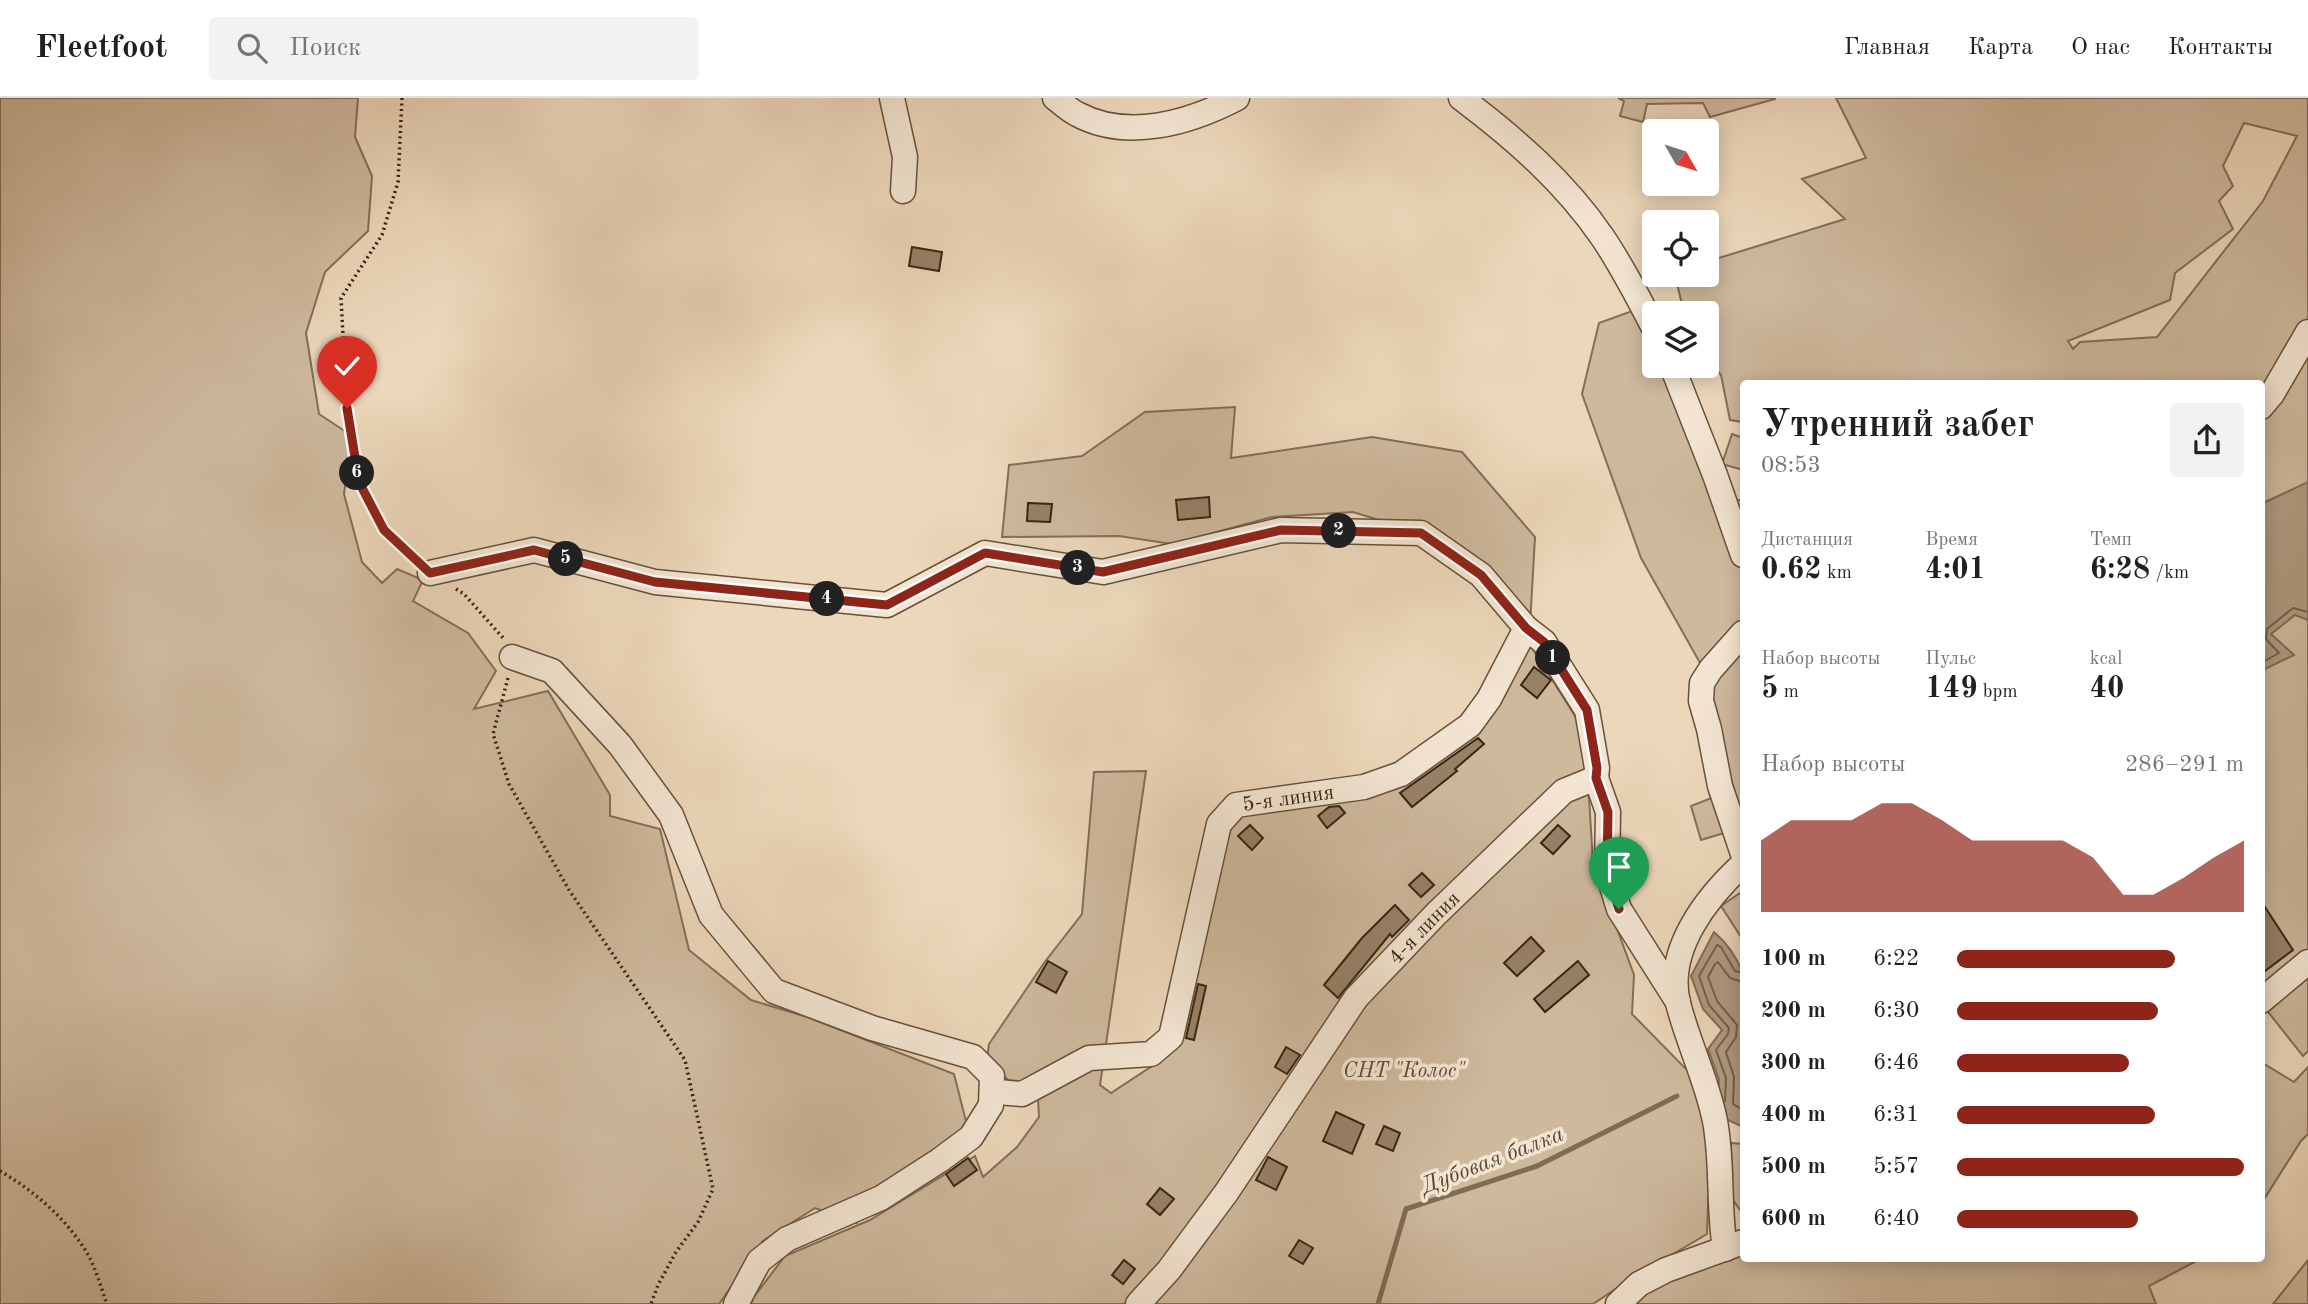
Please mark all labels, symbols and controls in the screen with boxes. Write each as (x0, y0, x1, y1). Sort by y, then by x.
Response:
search box (209, 17, 699, 80)
icon: search (233, 29, 271, 67)
text: Fleetfoot (35, 32, 167, 65)
text: Поиск (289, 35, 361, 61)
text: Главная (1844, 36, 1930, 60)
text: Карта (1968, 36, 2033, 60)
text: О нас (2071, 36, 2130, 60)
text: Контакты (2168, 36, 2273, 60)
north arrow (1642, 119, 1718, 196)
map controls (1642, 119, 1719, 378)
button: locate (1642, 210, 1719, 287)
button: layers (1642, 301, 1719, 378)
pin (317, 336, 377, 408)
icon: check (328, 347, 366, 385)
button: share (2170, 403, 2244, 477)
text: Утренний забег (1761, 407, 2034, 445)
text: 08:53 (1761, 454, 1821, 477)
pin: 6 (340, 456, 374, 490)
text: 6 (351, 463, 362, 482)
pin: 2 (1322, 514, 1356, 548)
text: 2 (1333, 521, 1344, 540)
text: Дистанция (1761, 531, 1853, 550)
text: Время (1925, 531, 1978, 550)
text: Темп (2090, 531, 2132, 550)
pin: 5 (548, 542, 584, 576)
text: 5 (560, 549, 571, 568)
pin: 3 (1060, 550, 1096, 586)
text: 0.62 (1761, 555, 1822, 585)
text: 4:01 (1925, 555, 1986, 585)
text: 6:28 (2090, 555, 2150, 585)
text: 3 (1072, 558, 1083, 577)
text: km (1822, 564, 1852, 583)
text: /km (2150, 564, 2189, 583)
pin: 4 (810, 582, 844, 616)
text: 4 (821, 589, 832, 608)
pin: 1 (1536, 640, 1570, 676)
text: 1 (1547, 648, 1558, 667)
text: Набор высоты (1761, 650, 1880, 669)
text: Пульс (1925, 650, 1976, 669)
text: kcal (2090, 650, 2122, 669)
text: 5 (1761, 674, 1778, 704)
text: 149 (1925, 674, 1978, 704)
text: 40 (2090, 674, 2124, 704)
text: m (1778, 683, 1799, 702)
text: bpm (1978, 683, 2018, 702)
text: Набор высоты (1761, 753, 1905, 776)
text: 286–291 m (2125, 753, 2244, 776)
street label: 5-я линия (1241, 782, 1336, 816)
pin (1589, 837, 1649, 909)
icon: arrive (1600, 848, 1638, 886)
street label: 4-я линия (1385, 888, 1465, 969)
text: 100 m (1761, 947, 1826, 970)
text: 6:22 (1873, 947, 1919, 970)
text: 200 m (1761, 999, 1826, 1022)
text: 6:30 (1873, 999, 1919, 1022)
text: 300 m (1761, 1051, 1826, 1074)
text: 6:46 (1873, 1051, 1919, 1074)
park label: СНТ "Колос" (1343, 1061, 1466, 1082)
text: 400 m (1761, 1103, 1826, 1126)
text: 6:31 (1873, 1103, 1919, 1126)
water label: Дубовая балка (1415, 1123, 1567, 1200)
text: 500 m (1761, 1155, 1826, 1178)
text: 5:57 (1873, 1155, 1919, 1178)
text: 600 m (1761, 1207, 1826, 1230)
text: 6:40 (1873, 1207, 1919, 1230)

